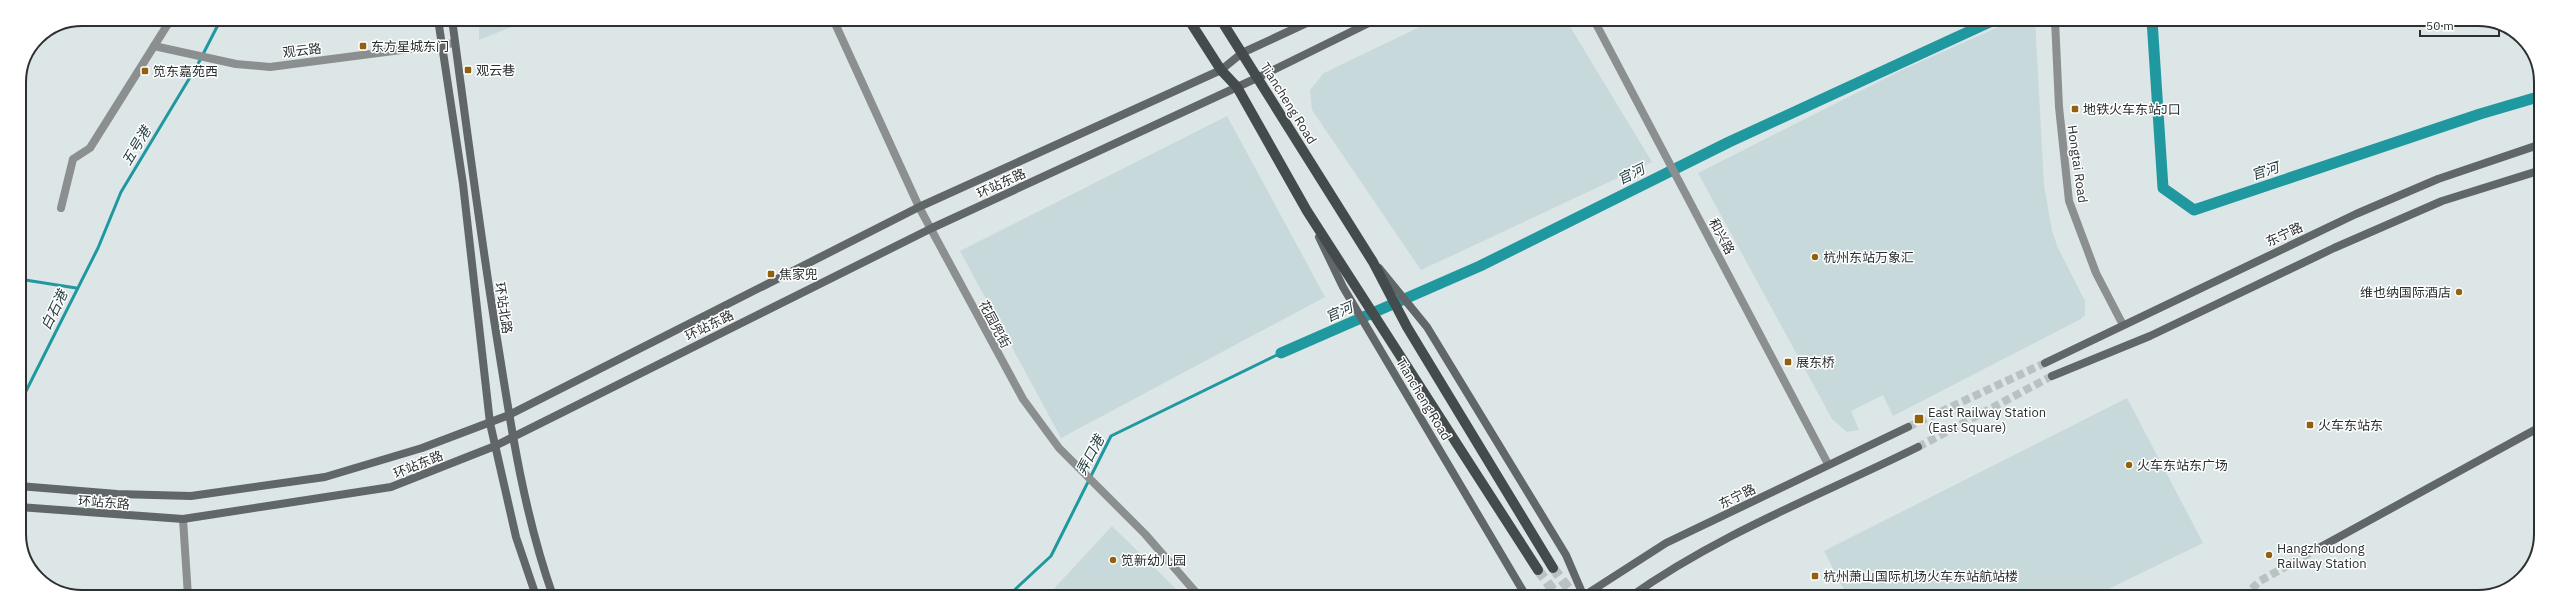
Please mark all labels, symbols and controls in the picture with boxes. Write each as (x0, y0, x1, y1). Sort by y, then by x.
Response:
scale bar (2420, 12, 2499, 38)
text: 50 m (2426, 18, 2454, 33)
place label: 东方星城东门 (371, 38, 449, 55)
street label: 观云路 (282, 40, 322, 61)
marker: 东方星城东门 (358, 41, 368, 51)
street label: Tiancheng Road (1257, 59, 1321, 147)
place label: 观云巷 (476, 62, 515, 79)
place label: 笕东嘉苑西 (153, 63, 218, 80)
marker: 观云巷 (463, 65, 473, 75)
marker: 笕东嘉苑西 (140, 66, 150, 76)
place label: 地铁火车东站J口 (2083, 101, 2181, 118)
marker: 地铁火车东站J口 (2070, 104, 2080, 114)
water label: 五号港 (117, 122, 156, 169)
street label: Hongtai Road (2064, 124, 2091, 204)
water label: 官河 (2249, 157, 2284, 184)
water label: 官河 (1614, 158, 1650, 188)
street label: 环站东路 (974, 165, 1028, 202)
street label: 和兴路 (1705, 215, 1738, 257)
street label: 东宁路 (2263, 219, 2305, 250)
place label: 杭州东站万象汇 (1823, 249, 1914, 266)
marker: 杭州东站万象汇 (1810, 252, 1820, 262)
place label: 焦家兜 (779, 266, 818, 283)
marker: 焦家兜 (766, 269, 776, 279)
street label: 环站北路 (491, 281, 516, 335)
place label: 维也纳国际酒店 (2360, 284, 2451, 301)
water label: 白石港 (37, 285, 72, 333)
marker: 维也纳国际酒店 (2454, 287, 2464, 297)
street label: 花园兜街 (975, 297, 1014, 351)
water label: 官河 (1323, 297, 1358, 326)
street label: 环站东路 (682, 306, 736, 344)
place label: 展东桥 (1796, 354, 1835, 371)
street label: Tiancheng Road (1392, 355, 1455, 444)
marker: 展东桥 (1783, 357, 1793, 367)
place label: East Railway Station (East Square) (1928, 404, 2046, 436)
marker: East Railway Station (East Square) (1913, 413, 1925, 425)
place label: 火车东站东 (2318, 417, 2383, 434)
marker: 火车东站东 (2305, 420, 2315, 430)
water label: 弄口港 (1072, 430, 1109, 478)
street label: 环站东路 (391, 447, 445, 482)
place label: 火车东站东广场 (2137, 457, 2228, 474)
marker: 火车东站东广场 (2124, 460, 2134, 470)
street label: 东宁路 (1716, 480, 1758, 513)
street label: 环站东路 (77, 492, 131, 513)
place label: Hangzhoudong Railway Station (2277, 540, 2367, 572)
marker: Hangzhoudong Railway Station (2264, 550, 2274, 560)
place label: 笕新幼儿园 (1121, 552, 1186, 569)
marker: 笕新幼儿园 (1108, 555, 1118, 565)
place label: 杭州萧山国际机场火车东站航站楼 (1823, 568, 2018, 585)
marker: 杭州萧山国际机场火车东站航站楼 (1810, 571, 1820, 581)

